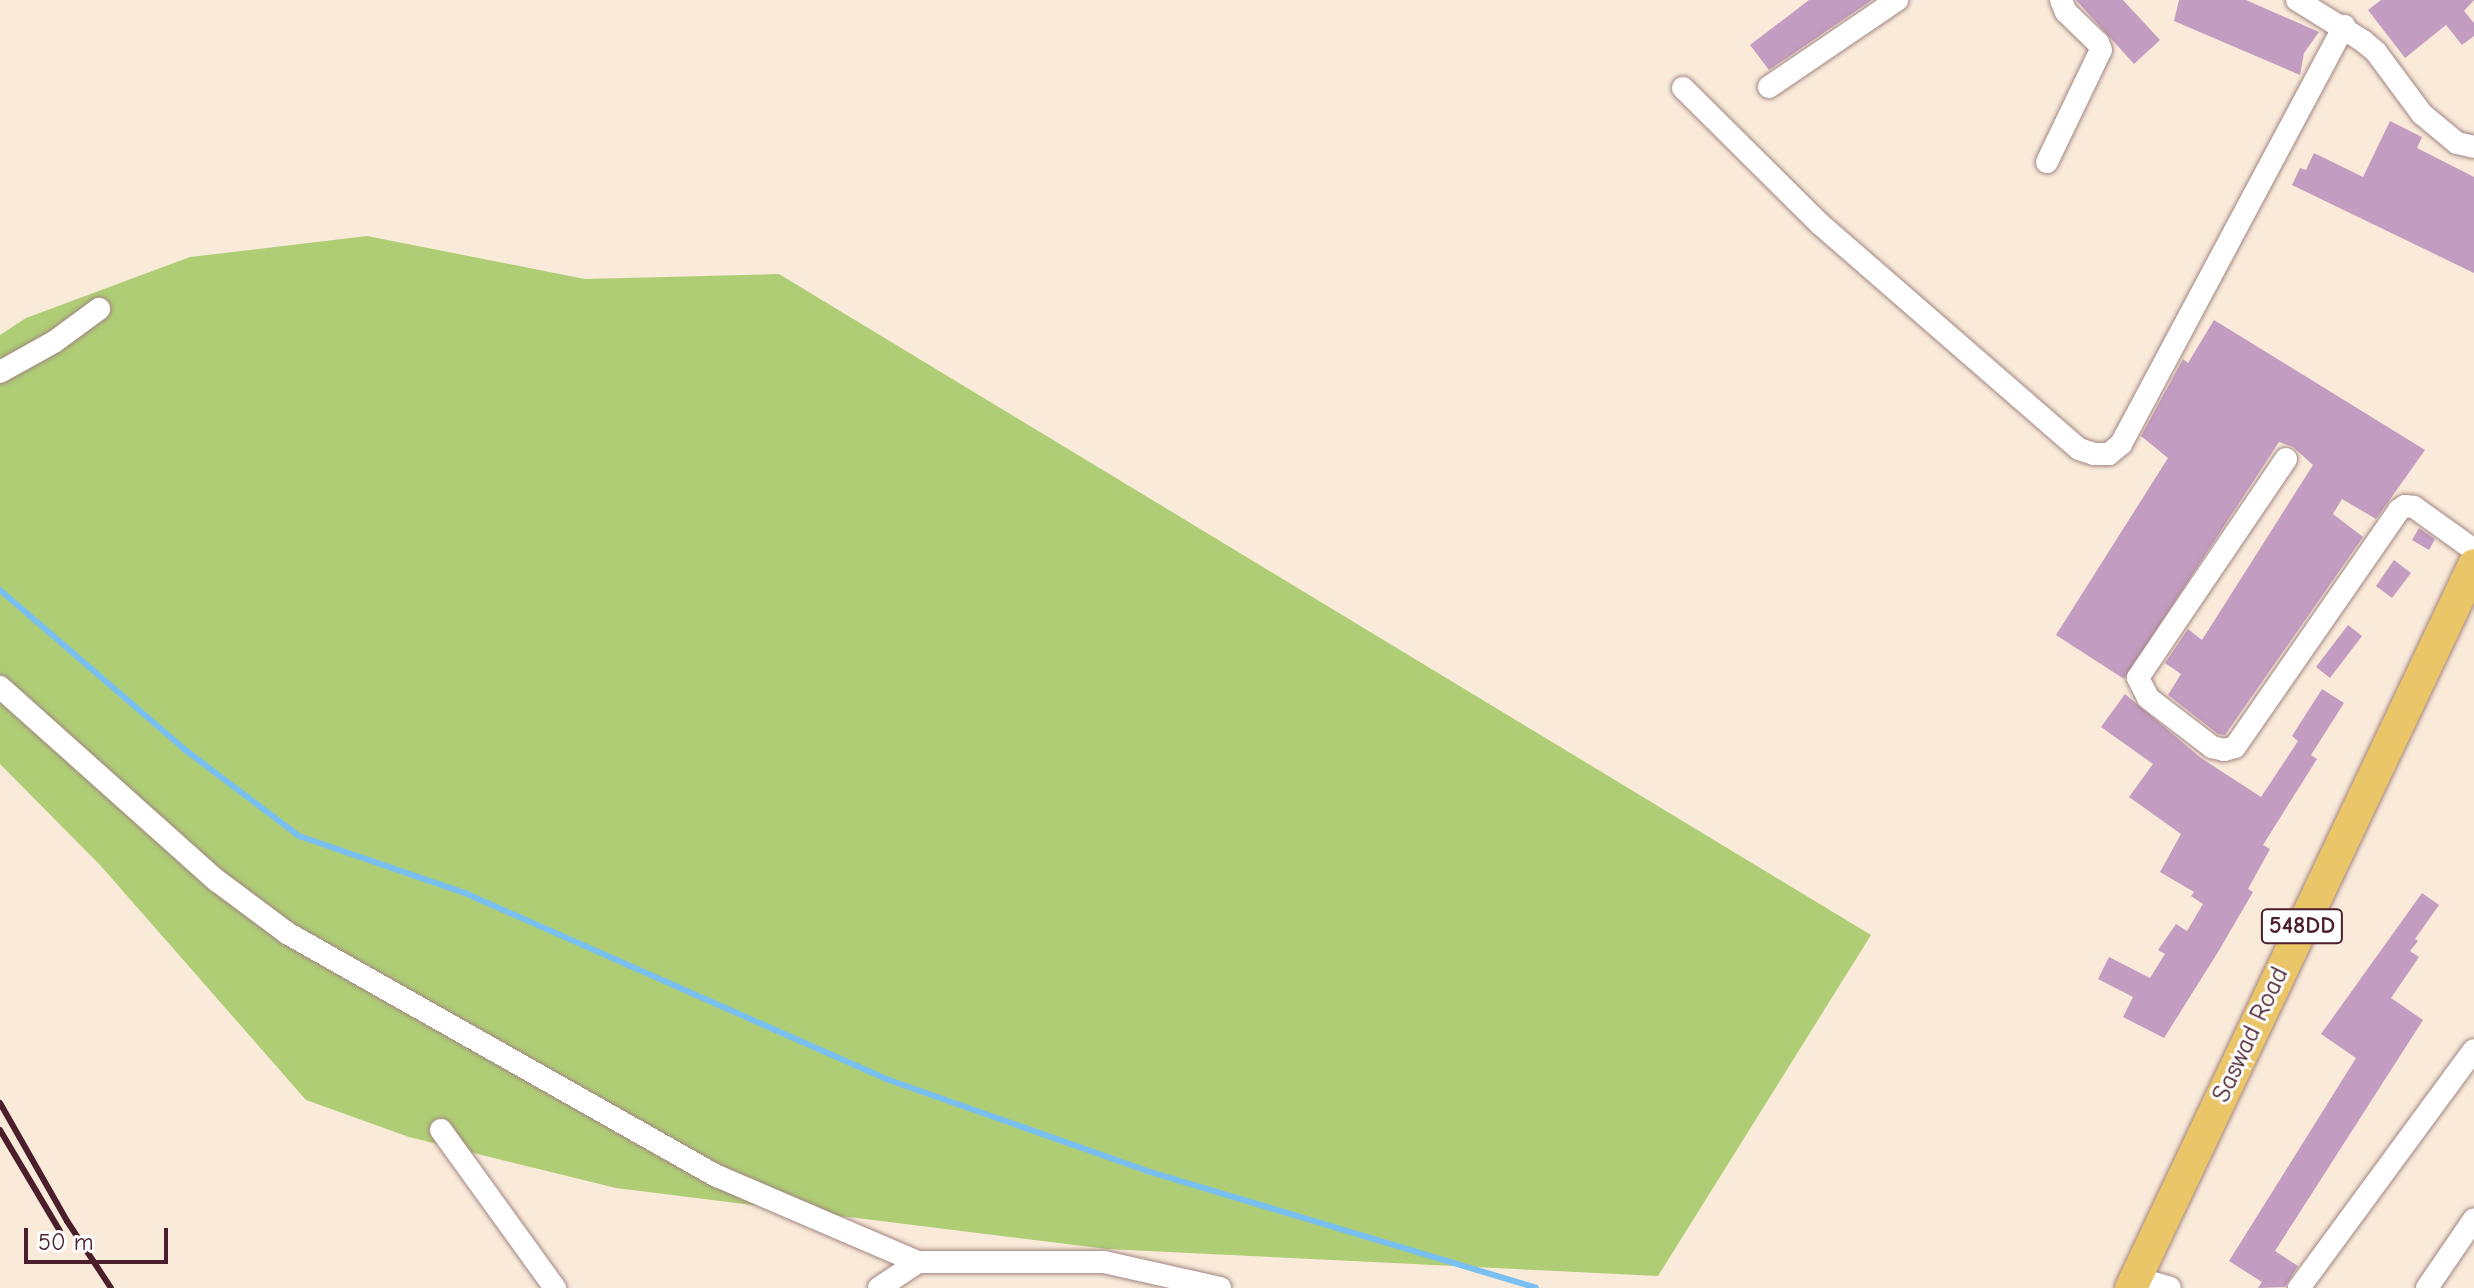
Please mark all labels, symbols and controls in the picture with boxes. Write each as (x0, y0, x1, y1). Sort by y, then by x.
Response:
road number: 548DD (2260, 906, 2344, 946)
street label: Saswad Road (2206, 962, 2296, 1108)
scale bar (28, 1212, 172, 1262)
text: 50 m (38, 1228, 94, 1256)

